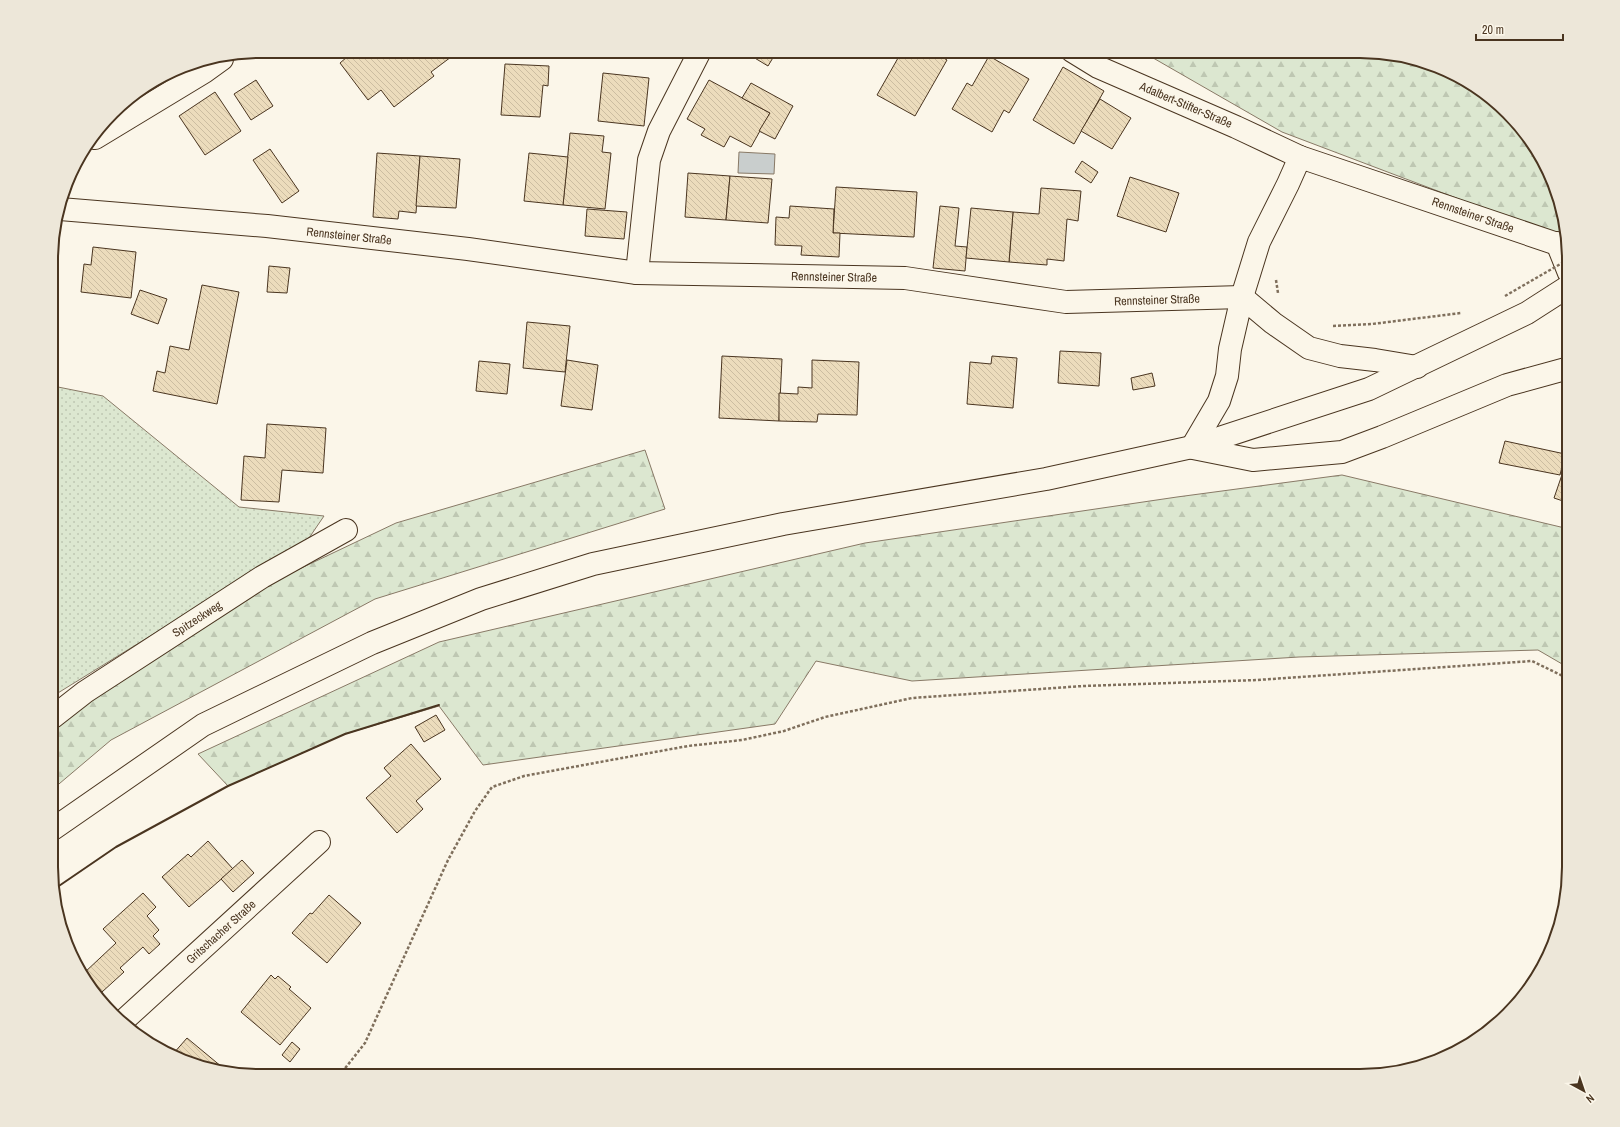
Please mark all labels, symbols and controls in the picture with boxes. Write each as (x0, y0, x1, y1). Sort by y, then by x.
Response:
scale bar (1476, 16, 1563, 42)
text: 20 m (1482, 22, 1504, 38)
street label: Adalbert-Stifter-Straße (1136, 78, 1235, 132)
street label: Rennsteiner Straße (1430, 193, 1516, 237)
street label: Rennsteiner Straße (305, 224, 393, 248)
street label: Rennsteiner Straße (791, 268, 877, 286)
street label: Rennsteiner Straße (1114, 291, 1200, 309)
street label: Spitzeckweg (169, 597, 225, 641)
street label: Gritschacher Straße (183, 896, 259, 968)
north arrow (1564, 1071, 1604, 1111)
text: N (1583, 1091, 1597, 1106)

